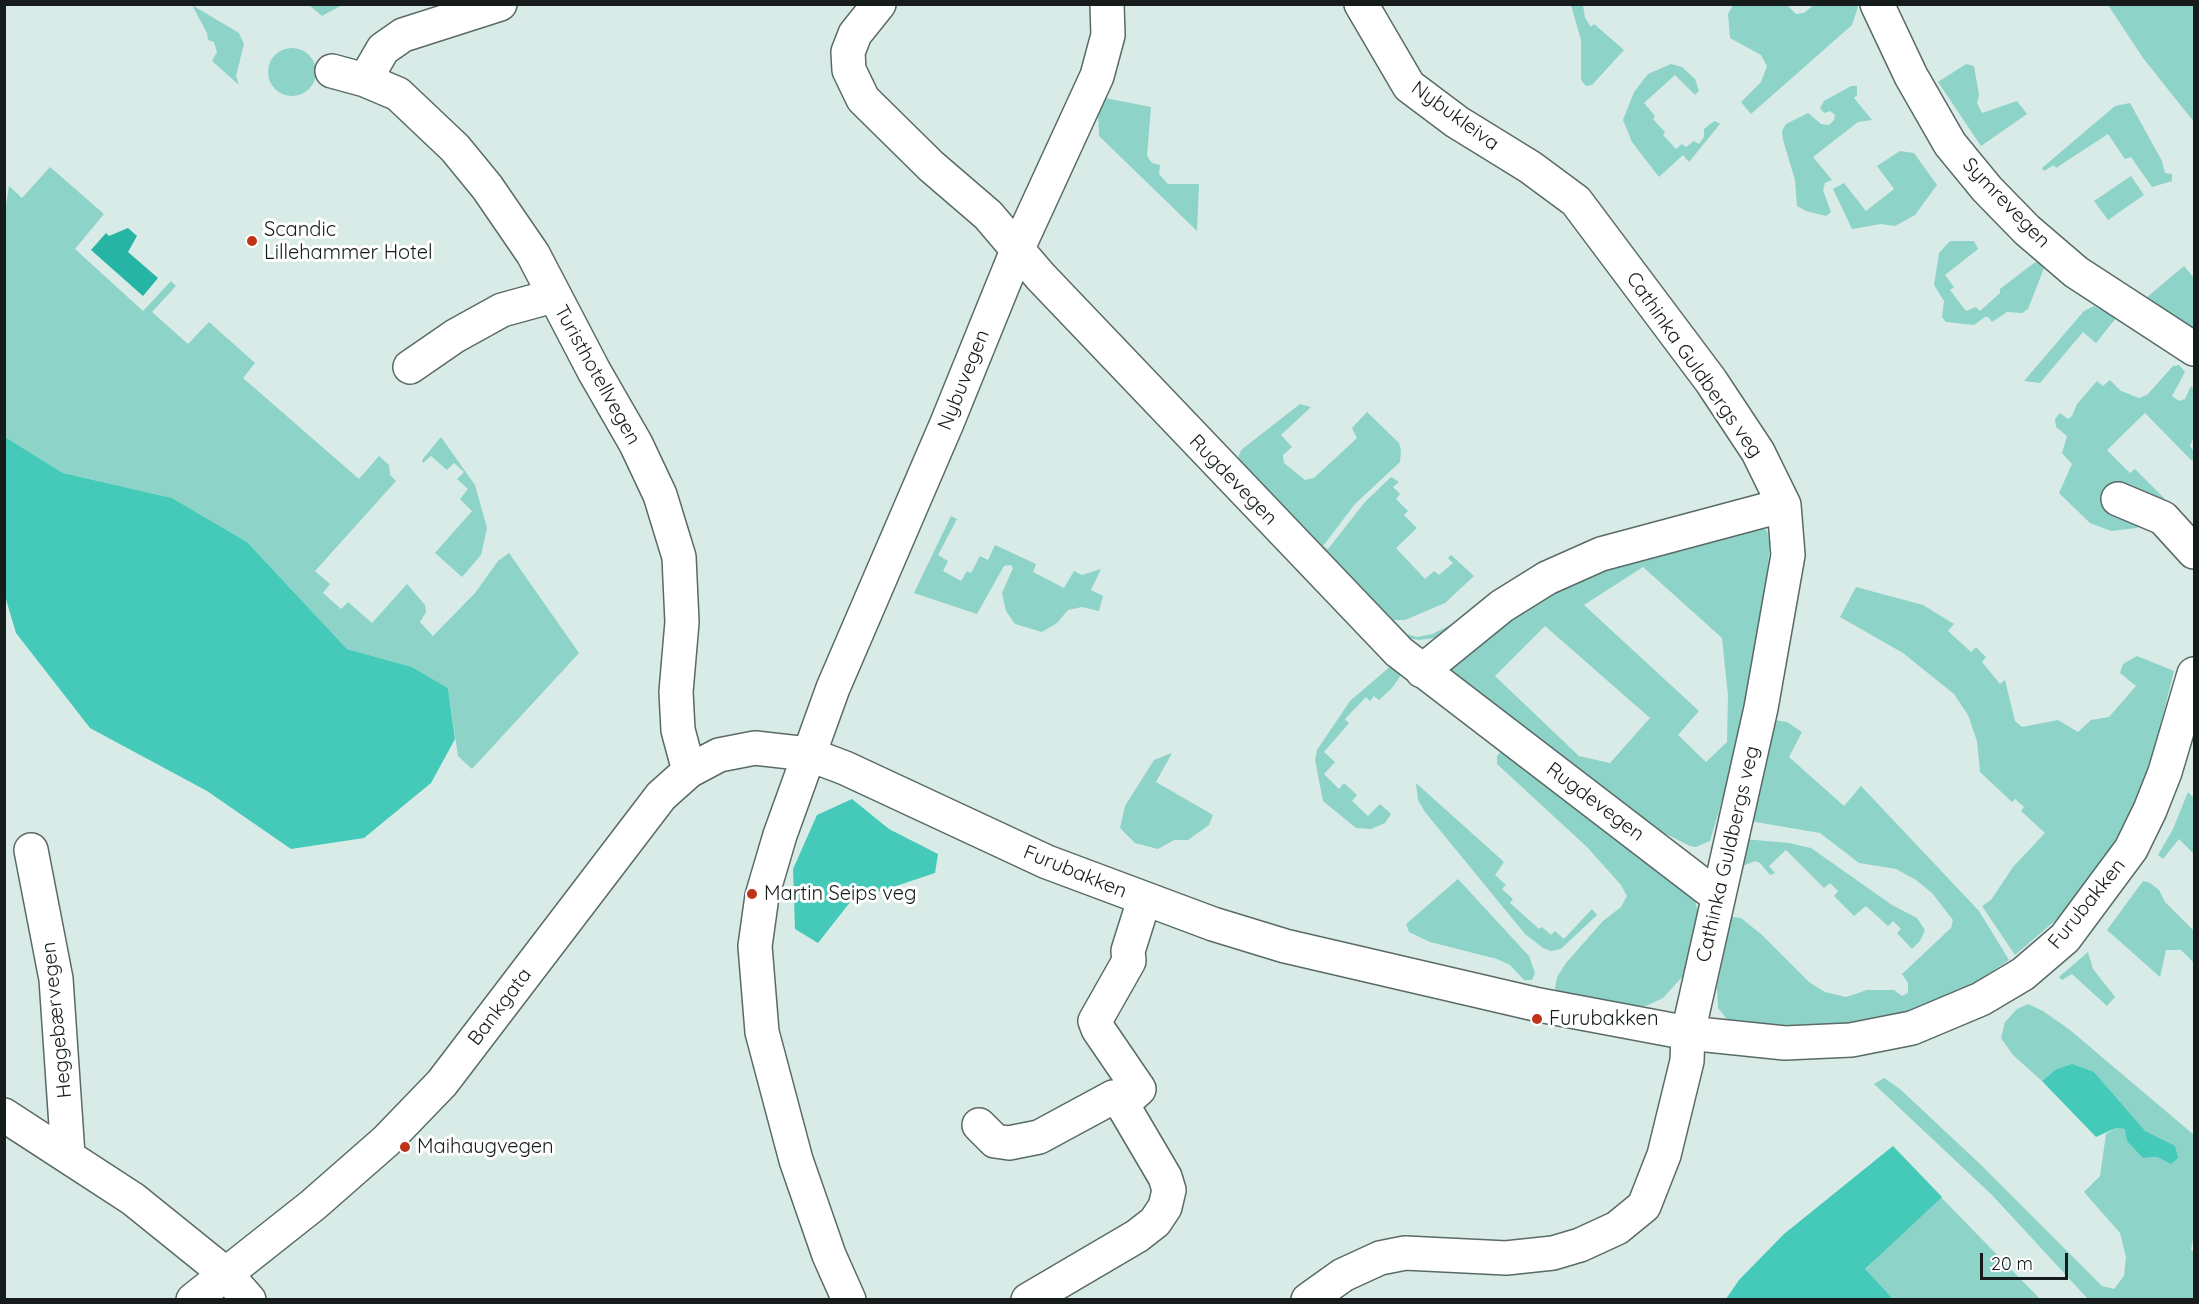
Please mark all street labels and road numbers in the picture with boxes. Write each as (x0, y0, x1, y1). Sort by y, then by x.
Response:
street label: Nybukleiva (1406, 76, 1504, 156)
street label: Symrevegen (1957, 153, 2055, 253)
street label: Cathinka Guldbergs veg (1621, 267, 1767, 463)
street label: Turisthotellvegen (549, 301, 645, 449)
street label: Nybuvegen (933, 326, 995, 434)
street label: Rugdevegen (1184, 430, 1282, 530)
street label: Cathinka Guldbergs veg (1691, 744, 1765, 964)
street label: Rugdevegen (1541, 757, 1649, 847)
street label: Furubakken (1020, 840, 1130, 904)
street label: Furubakken (2043, 854, 2131, 954)
street label: Heggebærvegen (37, 941, 77, 1099)
street label: Bankgata (463, 964, 537, 1050)

